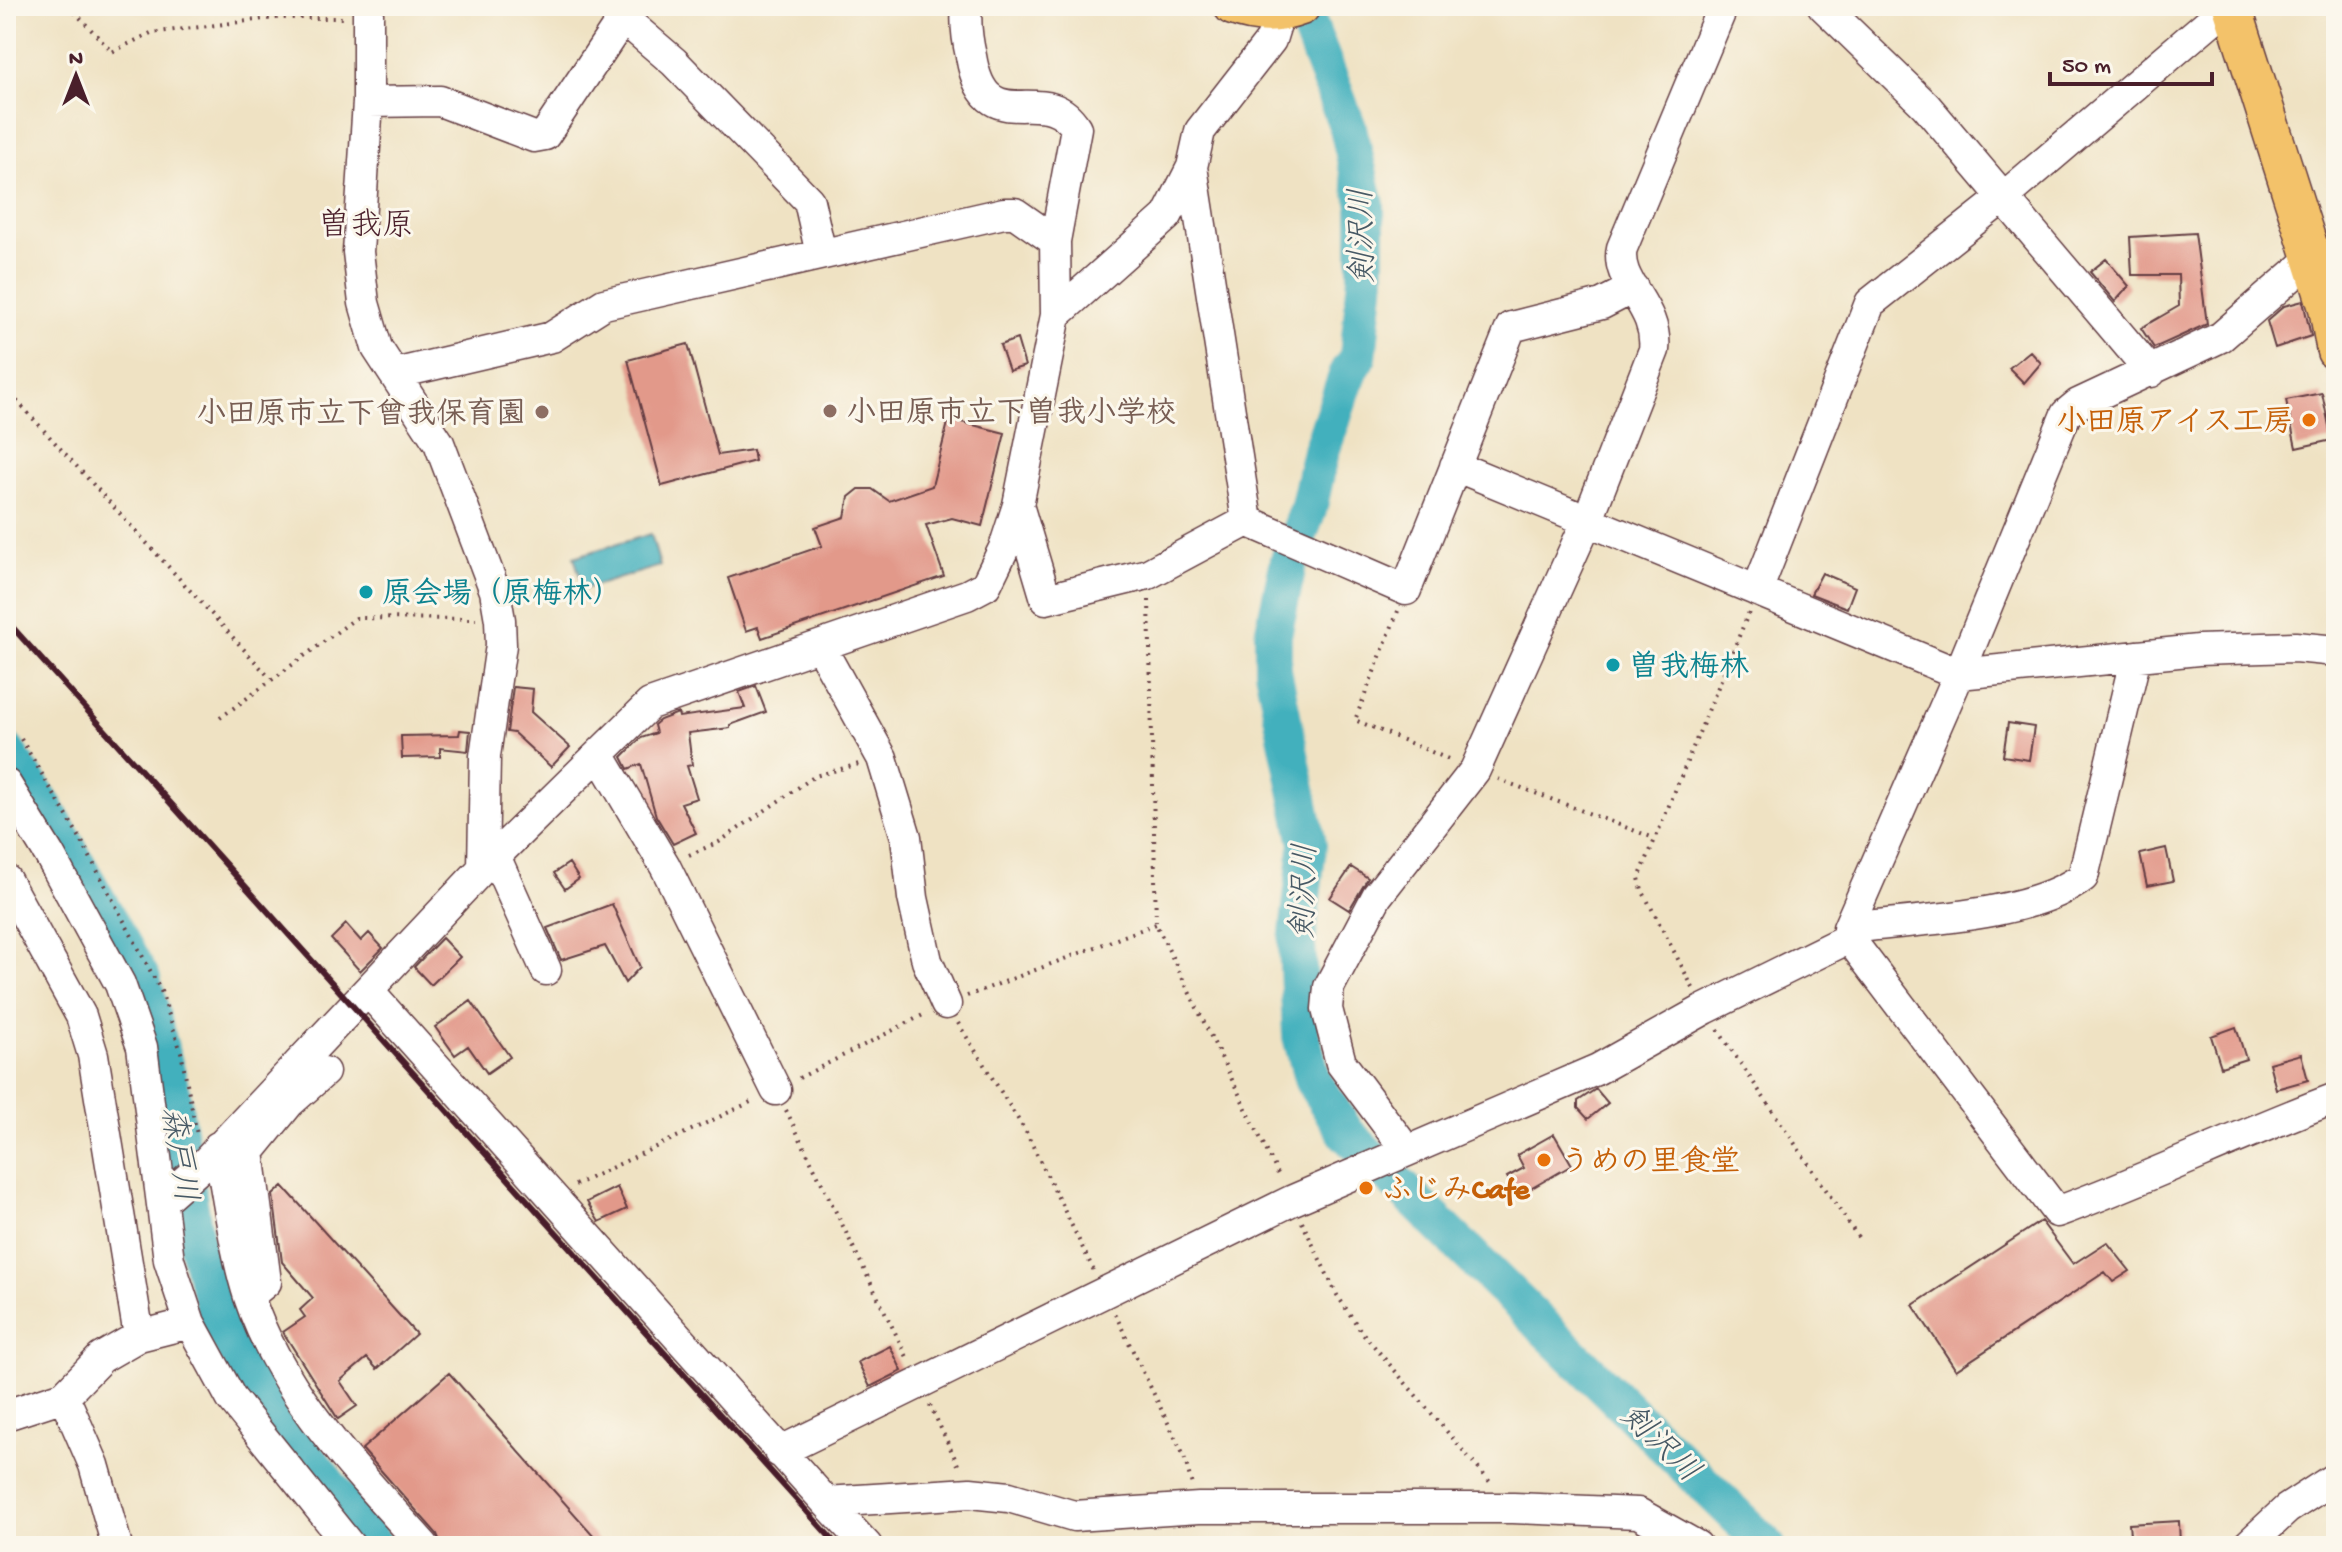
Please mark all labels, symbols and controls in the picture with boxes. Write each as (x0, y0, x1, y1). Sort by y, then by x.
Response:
north arrow (36, 36, 116, 116)
scale bar (2050, 36, 2212, 86)
text: N (69, 47, 83, 73)
text: 50 m (2062, 53, 2111, 82)
water label: 剣沢川 (1344, 188, 1385, 284)
district label: 曽我原 (318, 207, 414, 247)
place label: 小田原市立下曽我小学校 (846, 396, 1176, 433)
place label: 小田原市立下曾我保育園 (196, 397, 526, 434)
marker: 小田原市立下曽我小学校 (821, 402, 839, 420)
marker: 小田原市立下曾我保育園 (533, 403, 551, 421)
place label: 小田原アイス工房 (2056, 405, 2293, 442)
marker: 小田原アイス工房 (2300, 411, 2318, 429)
place label: 原会場（原梅林） (382, 577, 622, 614)
marker: 原会場（原梅林） (357, 583, 375, 601)
place label: 曽我梅林 (1629, 650, 1749, 687)
marker: 曽我梅林 (1604, 656, 1622, 674)
water label: 剣沢川 (1285, 842, 1328, 940)
water label: 森戸川 (150, 1104, 204, 1205)
place label: うめの里食堂 (1560, 1145, 1740, 1182)
marker: うめの里食堂 (1535, 1151, 1553, 1169)
place label: ふじみCafe (1382, 1175, 1531, 1210)
marker: ふじみCafe (1357, 1179, 1375, 1197)
water label: 剣沢川 (1611, 1398, 1707, 1493)

